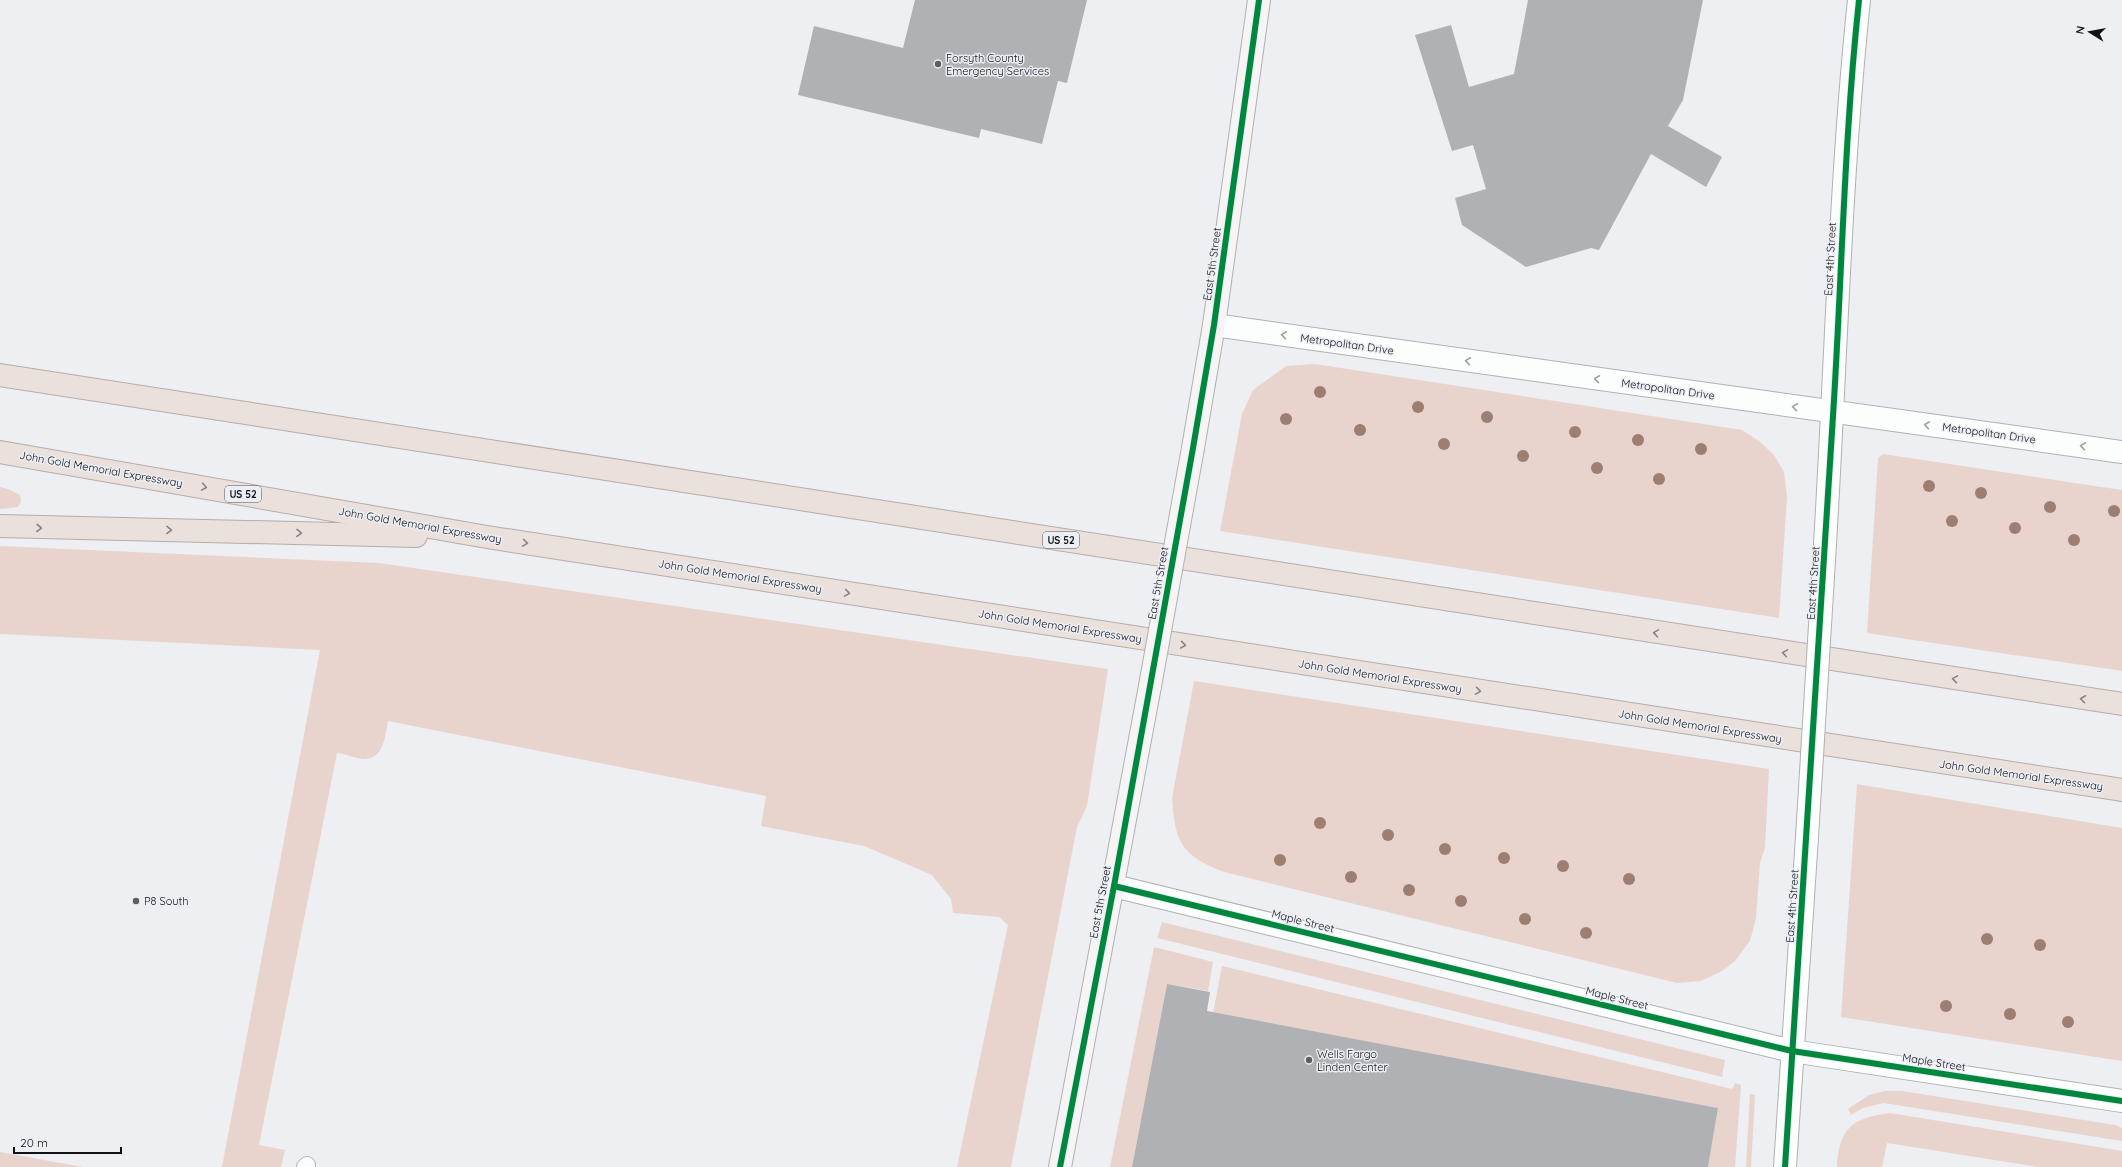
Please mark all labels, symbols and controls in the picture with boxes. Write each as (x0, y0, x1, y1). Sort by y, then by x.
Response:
north arrow (2070, 12, 2110, 52)
text: N (2073, 25, 2088, 35)
place label: Forsyth County Emergency Services (946, 51, 1049, 78)
marker: Forsyth County Emergency Services (933, 59, 943, 69)
street label: East 4th Street (1821, 222, 1839, 296)
street label: East 5th Street (1200, 226, 1224, 302)
one-way arrow (1281, 331, 1287, 340)
street label: Metropolitan Drive (1299, 331, 1395, 357)
one-way arrow (1465, 357, 1471, 366)
one-way arrow (1594, 375, 1600, 384)
street label: Metropolitan Drive (1620, 376, 1716, 402)
one-way arrow (1792, 402, 1798, 411)
one-way arrow (1924, 420, 1930, 429)
street label: Metropolitan Drive (1941, 420, 2037, 446)
one-way arrow (2080, 442, 2086, 451)
street label: John Gold Memorial Expressway (18, 448, 184, 490)
one-way arrow (201, 482, 207, 491)
road number: US 52 (225, 486, 261, 502)
street label: John Gold Memorial Expressway (337, 504, 503, 546)
one-way arrow (36, 523, 42, 532)
one-way arrow (166, 526, 172, 534)
one-way arrow (296, 529, 302, 537)
road number: US 52 (1043, 532, 1079, 548)
one-way arrow (522, 538, 528, 547)
street label: East 5th Street (1145, 545, 1171, 621)
street label: East 4th Street (1803, 546, 1823, 620)
street label: John Gold Memorial Expressway (657, 556, 823, 596)
one-way arrow (844, 588, 851, 597)
street label: John Gold Memorial Expressway (977, 606, 1143, 646)
one-way arrow (1653, 629, 1660, 638)
one-way arrow (1180, 640, 1187, 649)
one-way arrow (1782, 649, 1788, 658)
street label: John Gold Memorial Expressway (1297, 656, 1463, 696)
one-way arrow (1952, 675, 1958, 684)
one-way arrow (1475, 686, 1481, 695)
one-way arrow (2080, 695, 2086, 704)
street label: John Gold Memorial Expressway (1617, 706, 1783, 746)
street label: John Gold Memorial Expressway (1938, 757, 2104, 793)
street label: East 5th Street (1086, 864, 1114, 940)
street label: East 4th Street (1782, 869, 1802, 943)
place label: P8 South (144, 894, 189, 908)
marker: P8 South (131, 896, 141, 906)
street label: Maple Street (1270, 906, 1336, 936)
street label: Maple Street (1584, 983, 1650, 1013)
place label: Wells Fargo Linden Center (1317, 1047, 1388, 1074)
street label: Maple Street (1901, 1050, 1967, 1074)
marker: Wells Fargo Linden Center (1304, 1055, 1314, 1065)
scale bar (14, 1129, 121, 1155)
text: 20 m (20, 1135, 48, 1150)

